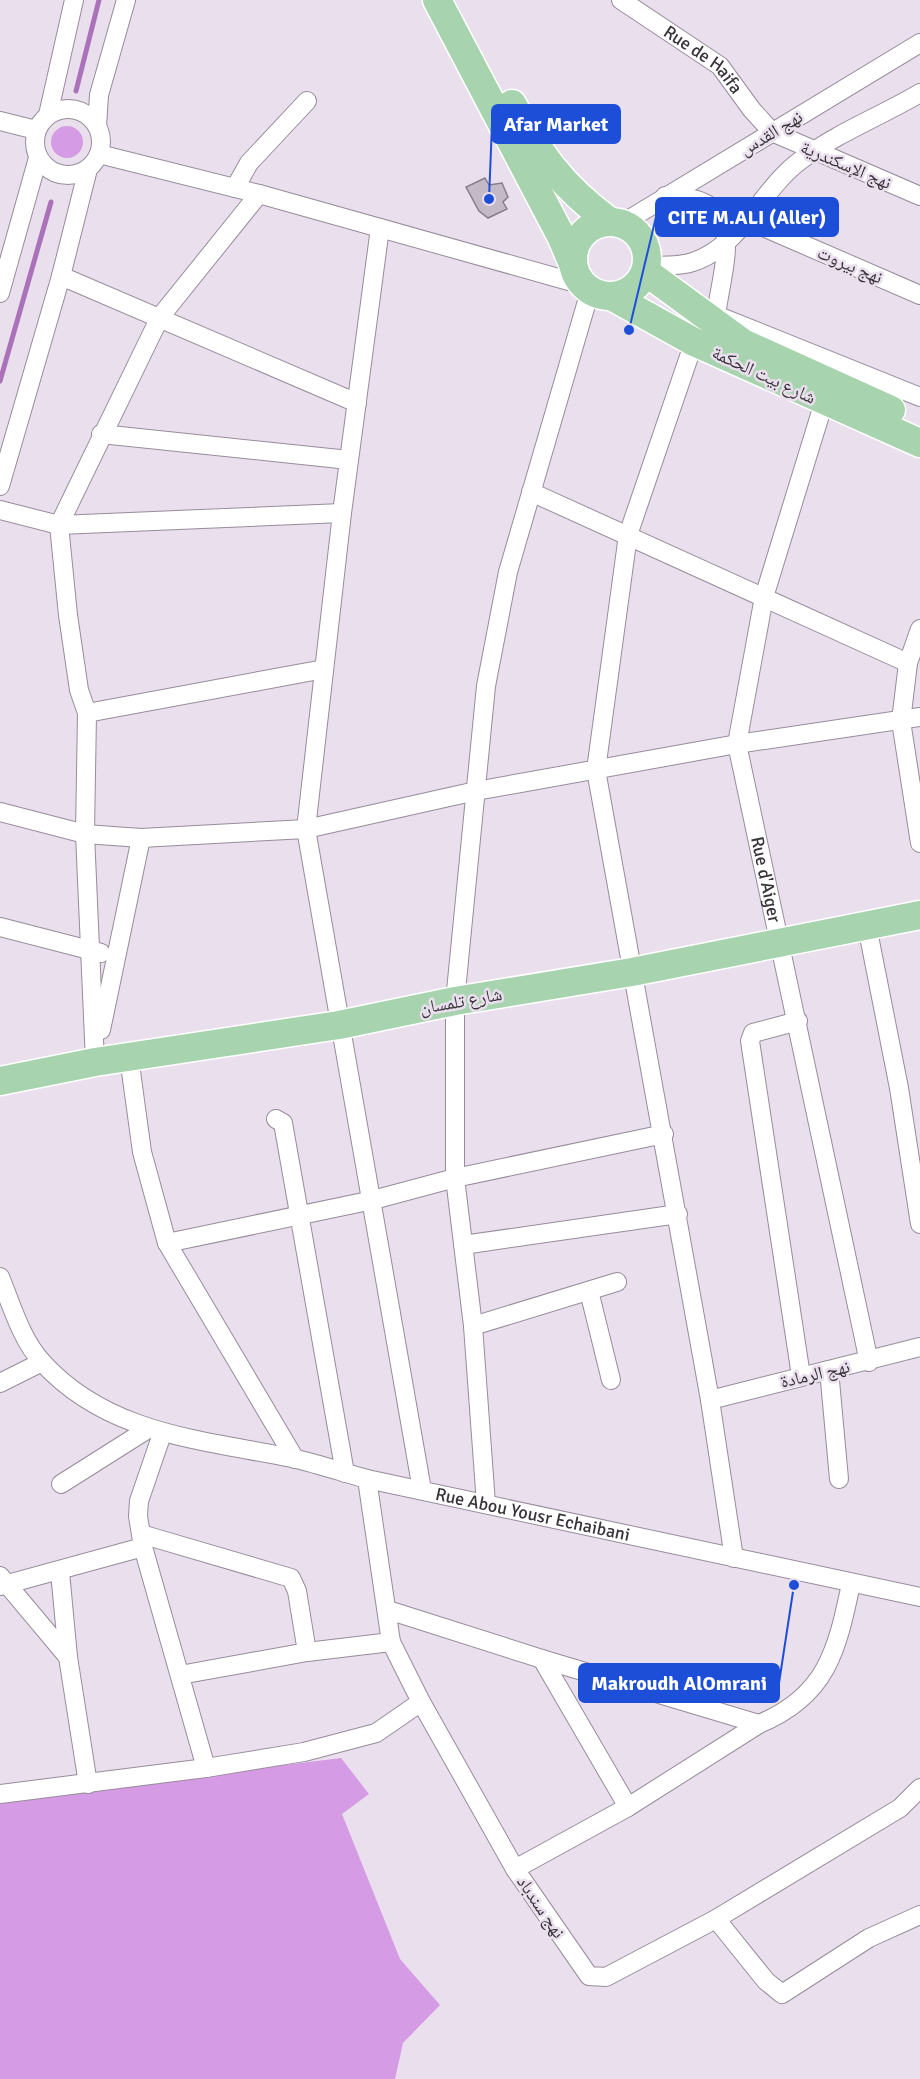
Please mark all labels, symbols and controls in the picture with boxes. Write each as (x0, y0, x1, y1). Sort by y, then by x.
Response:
street label: Rue de Haifa (659, 21, 747, 98)
callout: Afar Market (492, 105, 620, 143)
street label: نهج القدس (736, 106, 807, 161)
text: Afar Market (504, 112, 609, 137)
street label: نهج الإسكندرية (797, 136, 895, 195)
callout: CITE M.ALI (Aller) (656, 198, 838, 236)
text: CITE M.ALI (Aller) (668, 205, 826, 230)
street label: نهج بيروت (814, 241, 886, 290)
street label: شارع بيت الحكمة (709, 341, 819, 409)
street label: Rue d'Aiger (746, 834, 786, 925)
street label: شارع تلمسان (418, 983, 504, 1019)
street label: نهج الرمادة (778, 1355, 852, 1394)
street label: Rue Abou Yousr Echaibani (433, 1483, 632, 1546)
callout: Makroudh AlOmrani (579, 1664, 779, 1702)
text: Makroudh AlOmrani (591, 1671, 767, 1696)
street label: نهج سندباد (511, 1872, 570, 1943)

